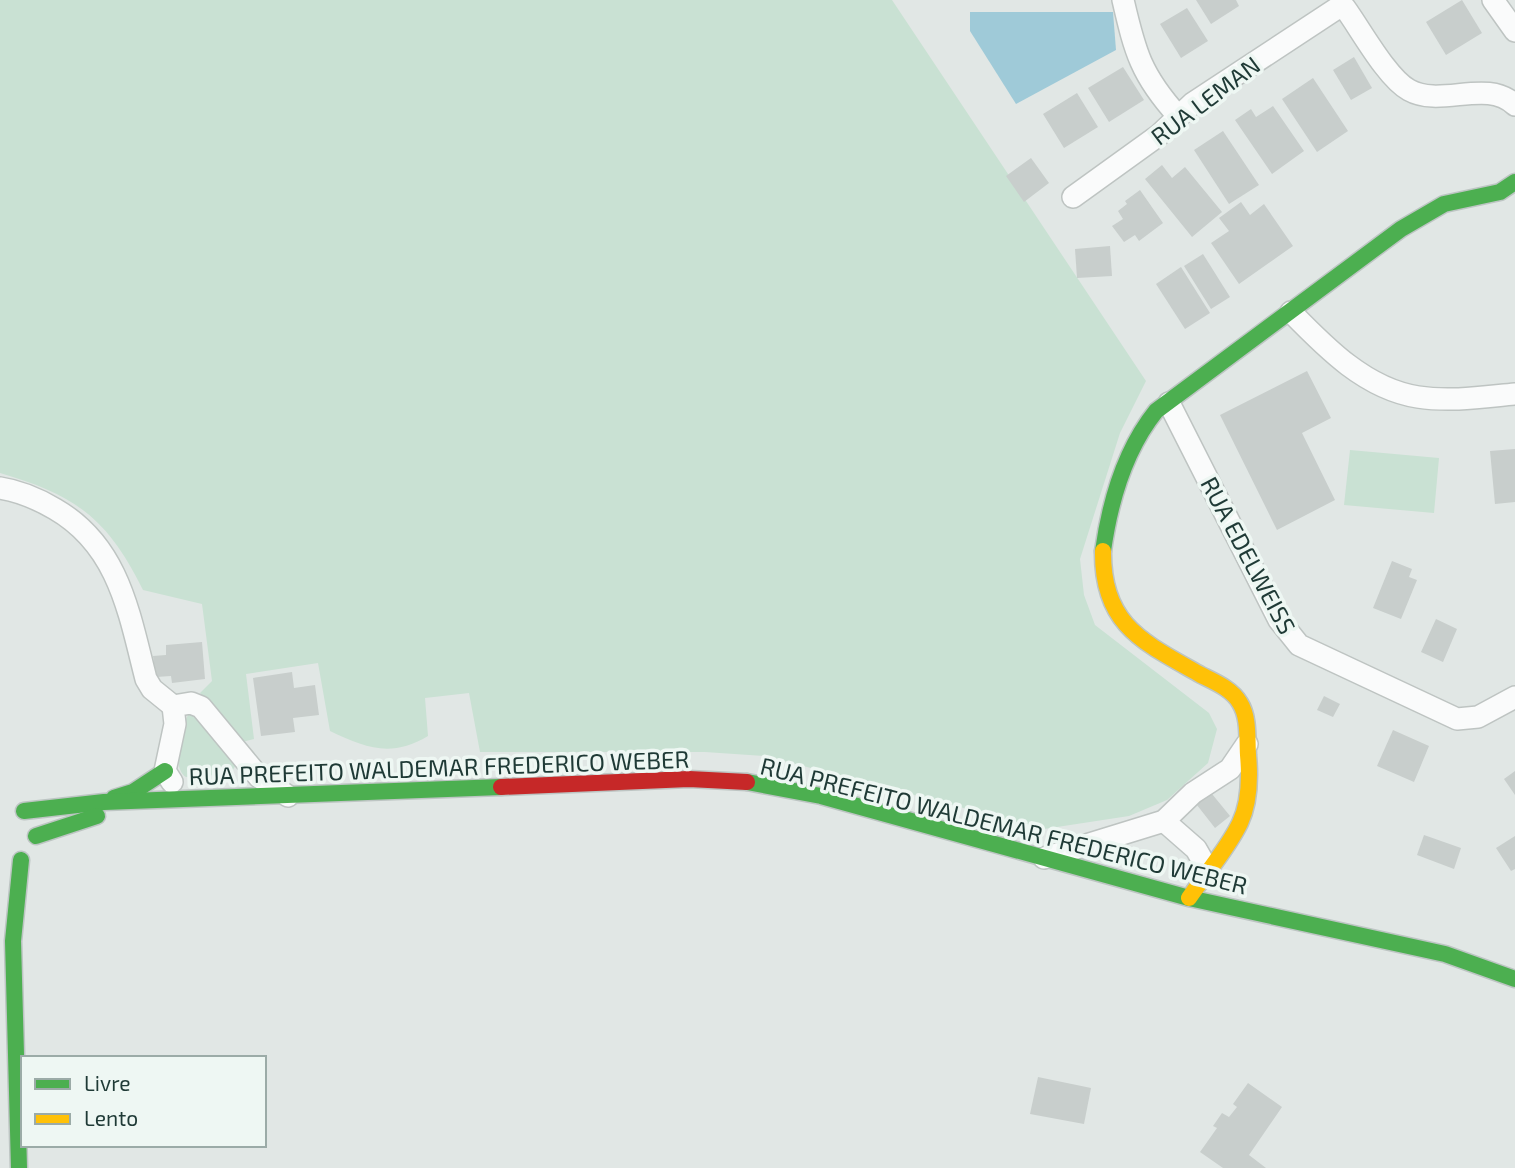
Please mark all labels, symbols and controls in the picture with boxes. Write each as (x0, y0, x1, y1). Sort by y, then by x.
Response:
street label: RUA LEMAN (1145, 50, 1265, 150)
street label: RUA EDELWEISS (1195, 471, 1303, 639)
street label: RUA PREFEITO WALDEMAR FREDERICO WEBER (188, 744, 690, 790)
street label: RUA PREFEITO WALDEMAR FREDERICO WEBER (758, 750, 1250, 900)
legend (21, 1056, 266, 1147)
text: Livre (84, 1070, 131, 1095)
text: Lento (84, 1105, 138, 1130)

